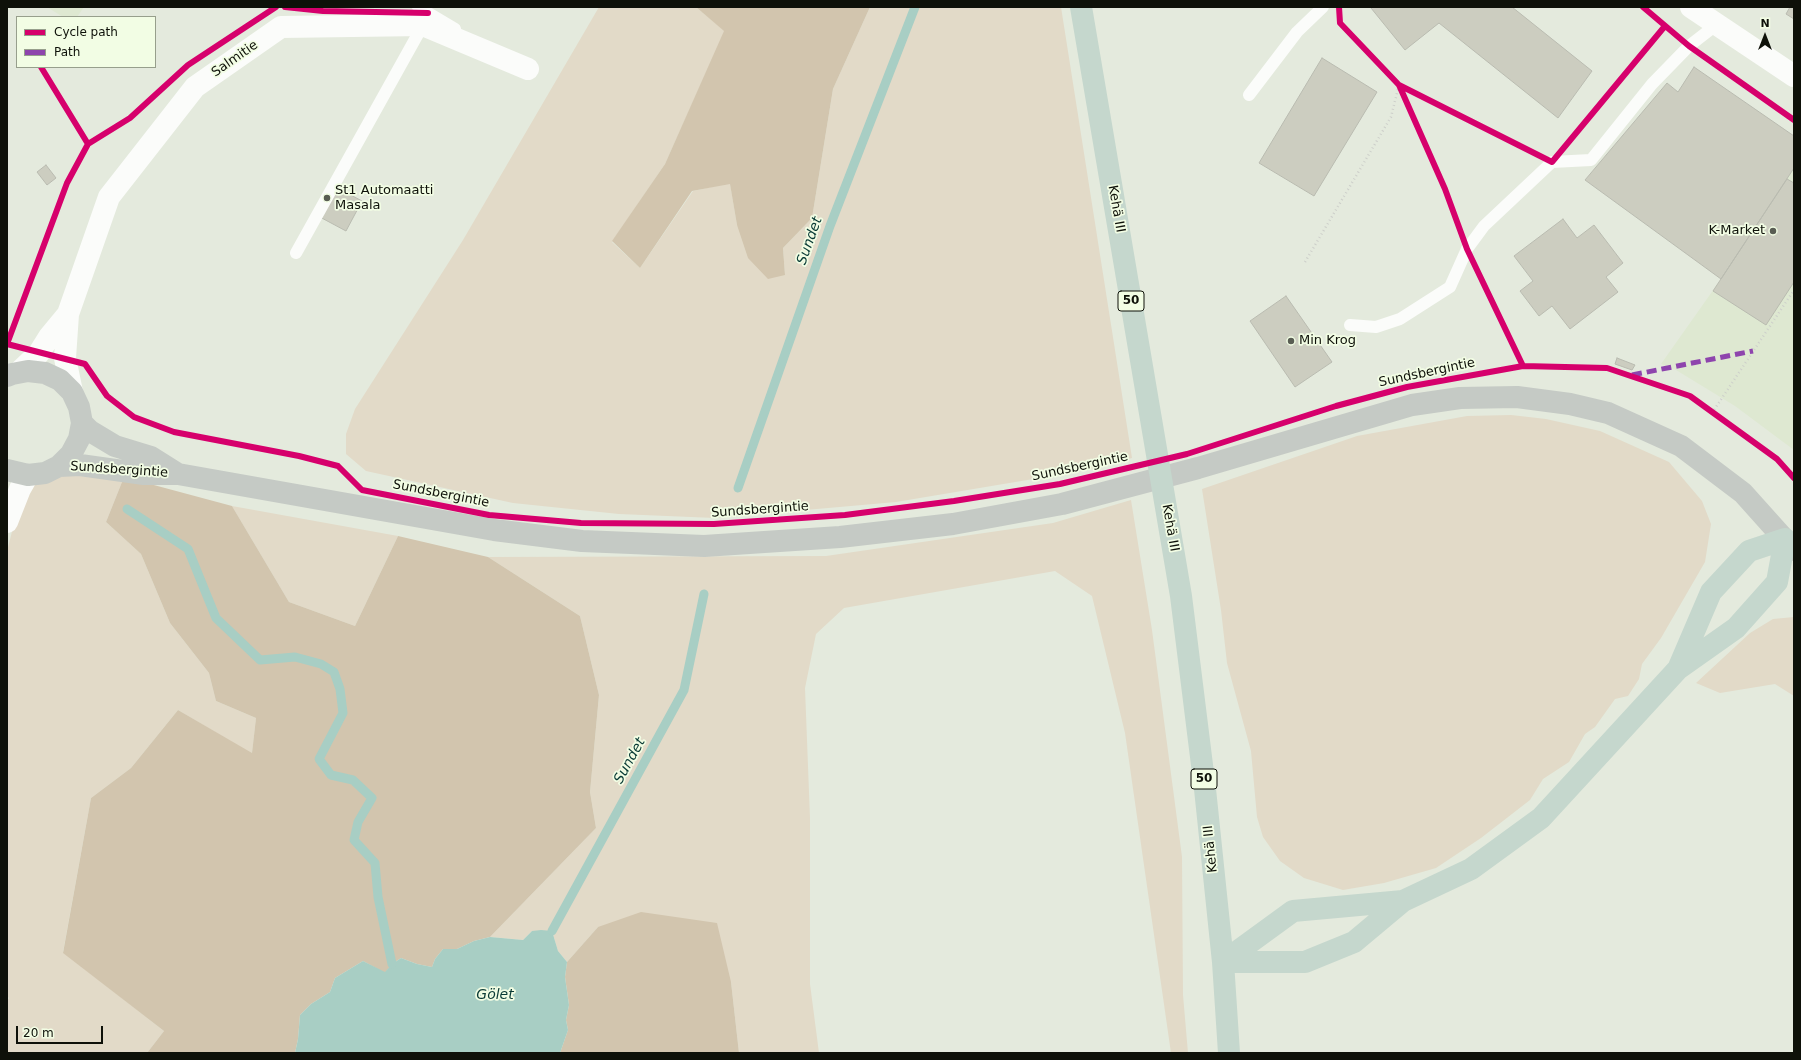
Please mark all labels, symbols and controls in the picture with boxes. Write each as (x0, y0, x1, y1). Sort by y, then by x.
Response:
legend (16, 16, 156, 68)
north arrow (1745, 16, 1785, 56)
text: N (1760, 17, 1770, 30)
text: Cycle path (54, 25, 118, 39)
street label: Salmitie (209, 37, 261, 81)
text: Path (54, 45, 80, 59)
place label: St1 Automaatti Masala (335, 183, 433, 214)
street label: Kehä III (1104, 184, 1128, 234)
marker: St1 Automaatti Masala (322, 193, 332, 203)
water label: Sundet (794, 215, 826, 267)
place label: K-Market (1708, 223, 1765, 239)
marker: K-Market (1768, 226, 1778, 236)
road number: 50 (1118, 291, 1144, 311)
place label: Min Krog (1299, 333, 1356, 349)
marker: Min Krog (1286, 336, 1296, 346)
street label: Sundsbergintie (1377, 355, 1477, 391)
street label: Sundsbergintie (1030, 449, 1130, 485)
street label: Sundsbergintie (70, 459, 168, 481)
street label: Sundsbergintie (391, 477, 491, 511)
street label: Sundsbergintie (711, 499, 809, 521)
street label: Kehä III (1158, 503, 1182, 553)
water label: Sundet (611, 735, 649, 787)
road number: 50 (1191, 769, 1217, 789)
street label: Kehä III (1201, 824, 1221, 874)
water label: Gölet (476, 987, 514, 1003)
scale bar (18, 1018, 105, 1044)
text: 20 m (23, 1026, 54, 1040)

